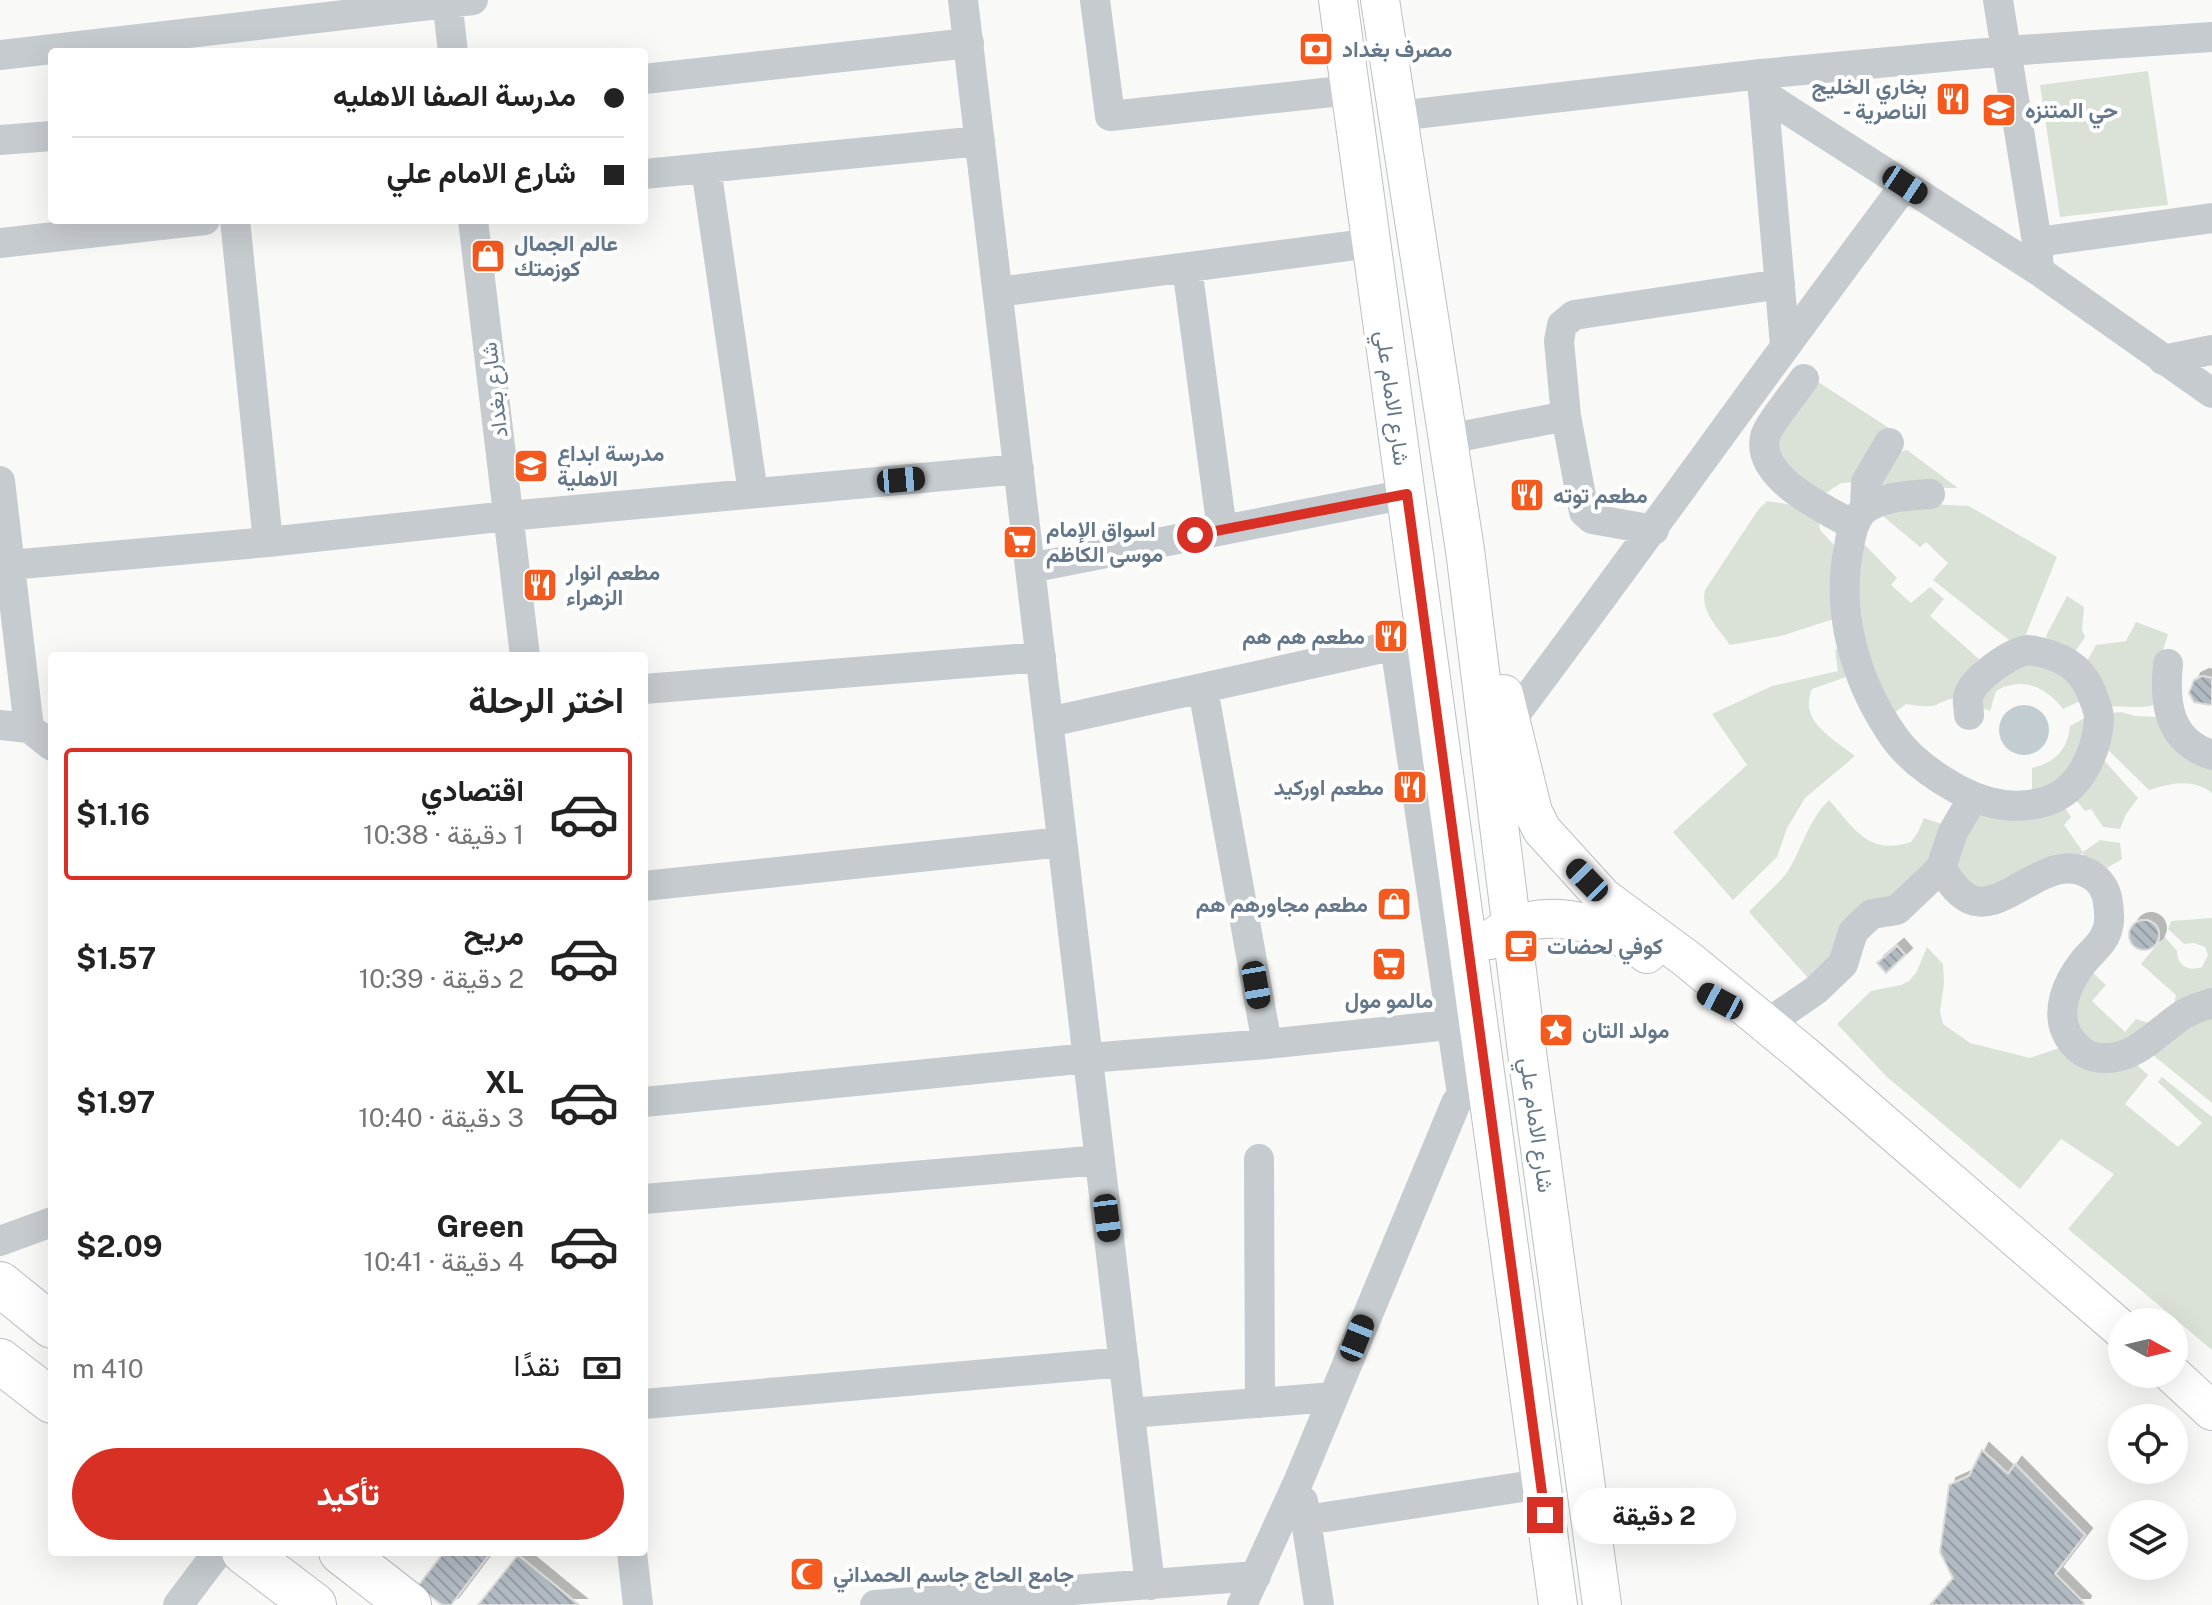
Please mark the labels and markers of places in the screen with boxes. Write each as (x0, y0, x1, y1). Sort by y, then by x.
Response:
bank icon: مصرف بغداد (1297, 30, 1335, 68)
place label: مصرف بغداد (1342, 36, 1452, 63)
place label: بخاري الخليج - الناصرية (1812, 73, 1927, 125)
restaurant icon: بخاري الخليج - الناصرية (1934, 80, 1972, 118)
school or university icon: حي المتنزه (1980, 91, 2018, 129)
place label: حي المتنزه (2025, 97, 2118, 129)
place label: عالم الجمال كوزمتك (514, 230, 618, 282)
shop icon: عالم الجمال كوزمتك (469, 237, 507, 275)
place label: مدرسة ابداع الاهلية (557, 440, 664, 491)
school or university icon: مدرسة ابداع الاهلية (512, 447, 550, 485)
restaurant icon: مطعم توته (1508, 476, 1546, 514)
place label: مطعم توته (1553, 482, 1648, 510)
place label: اسواق الإمام موسى الكاظم (1046, 516, 1163, 569)
supermarket icon: اسواق الإمام موسى الكاظم (1001, 523, 1039, 561)
place label: مطعم انوار الزهراء (565, 559, 660, 611)
restaurant icon: مطعم انوار الزهراء (521, 566, 559, 604)
restaurant icon: مطعم هم هم (1372, 617, 1410, 655)
place label: مطعم هم هم (1242, 623, 1365, 651)
restaurant icon: مطعم اوركيد (1391, 768, 1429, 806)
place label: مطعم اوركيد (1274, 774, 1384, 802)
shop icon: مطعم مجاورهم هم (1375, 885, 1413, 923)
place label: مطعم مجاورهم هم (1196, 891, 1368, 919)
cafe icon: كوفي لحضات (1502, 927, 1540, 965)
place label: كوفي لحضات (1547, 933, 1663, 965)
supermarket icon: مالمو مول (1370, 945, 1408, 983)
place label: مالمو مول (1345, 987, 1433, 1014)
place icon: مولد التان (1537, 1011, 1575, 1049)
place label: مولد التان (1582, 1017, 1670, 1044)
mosque icon: جامع الحاج جاسم الحمداني (788, 1555, 826, 1593)
place label: جامع الحاج جاسم الحمداني (833, 1561, 1074, 1593)

